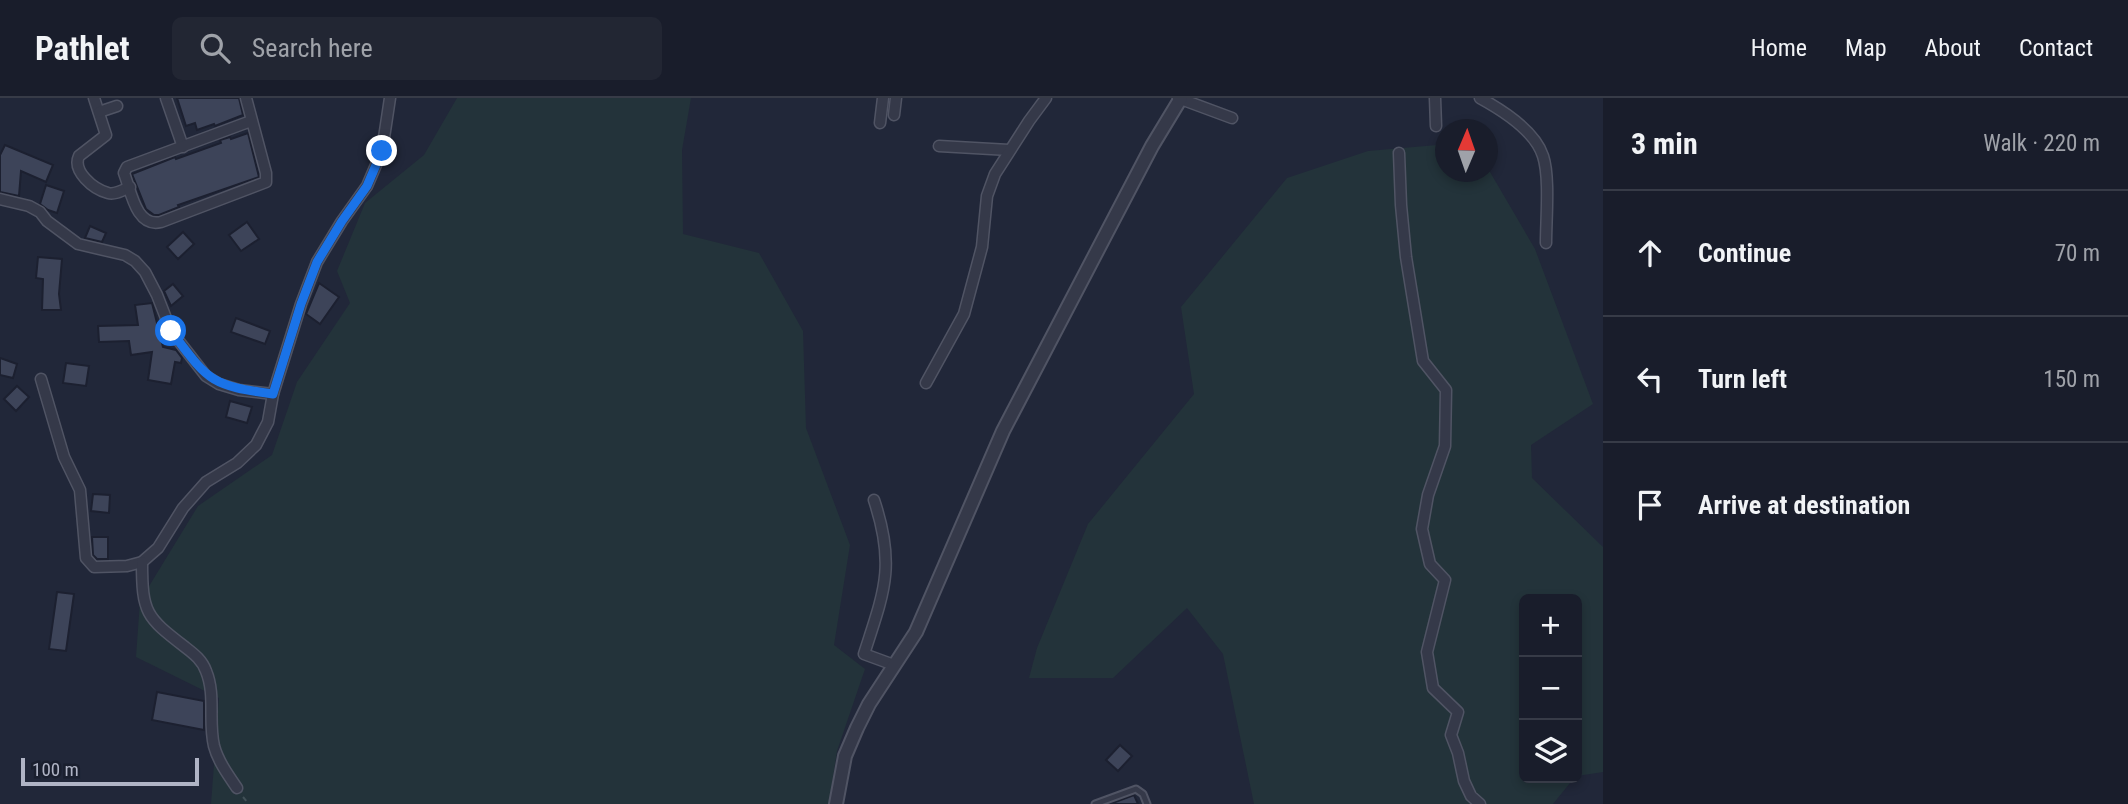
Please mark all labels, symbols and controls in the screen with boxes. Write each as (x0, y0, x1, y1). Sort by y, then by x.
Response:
search box (172, 17, 662, 80)
text: Pathlet (35, 29, 130, 68)
icon: search (196, 29, 234, 67)
text: Search here (252, 33, 373, 63)
text: Home (1751, 34, 1807, 62)
text: Map (1845, 34, 1887, 62)
text: About (1925, 34, 1981, 62)
text: Contact (2019, 34, 2093, 62)
north arrow (1435, 119, 1498, 182)
text: 3 min (1631, 126, 1698, 161)
text: Walk · 220 m (1983, 130, 2100, 157)
route end (366, 135, 397, 166)
icon: ahead (1631, 234, 1669, 272)
text: Continue (1698, 238, 1791, 268)
text: 70 m (2055, 240, 2100, 267)
route start (155, 315, 186, 346)
icon: left (1631, 360, 1669, 398)
text: Turn left (1698, 364, 1787, 394)
text: 150 m (2043, 366, 2100, 393)
icon: arrive (1631, 486, 1669, 524)
text: Arrive at destination (1698, 490, 1910, 520)
map controls (1519, 594, 1582, 783)
button: + (1519, 594, 1582, 657)
button: − (1519, 657, 1582, 720)
button: layers (1519, 720, 1582, 783)
scale bar (21, 755, 200, 787)
text: 100 m (32, 758, 79, 781)

